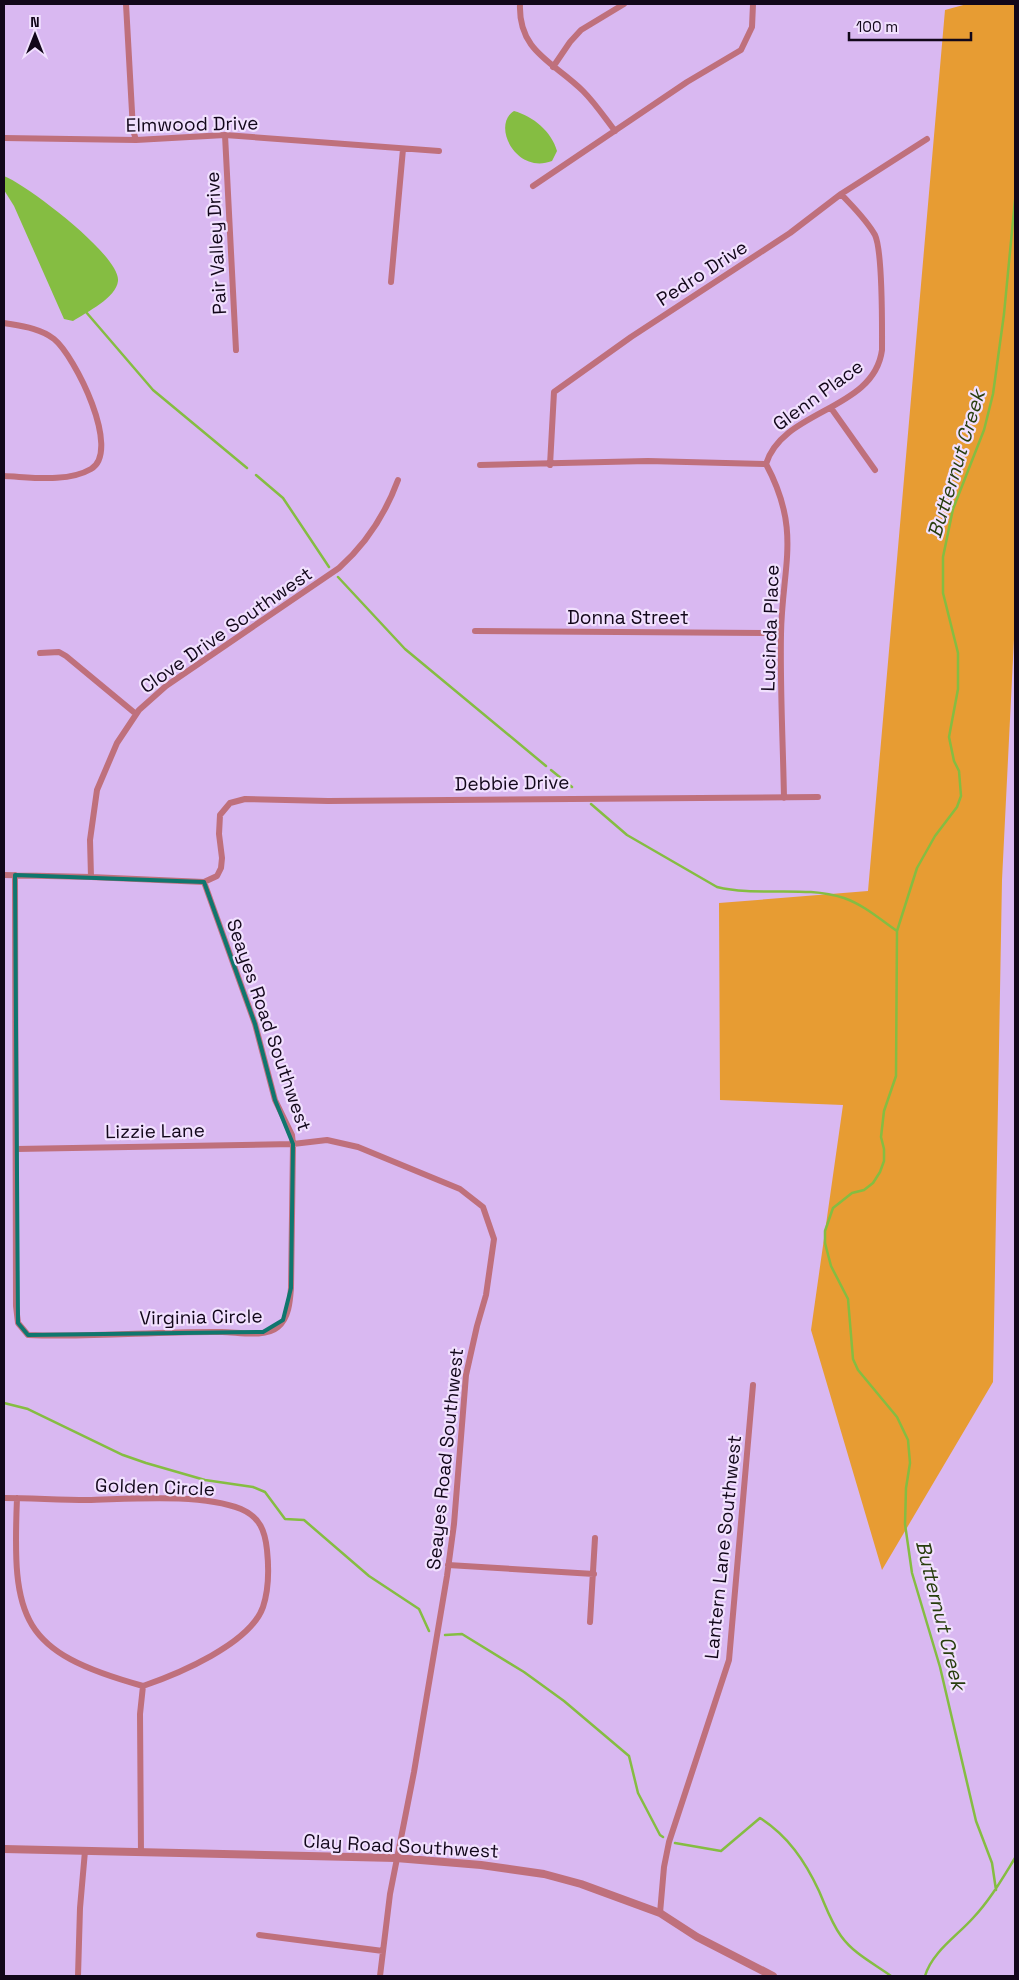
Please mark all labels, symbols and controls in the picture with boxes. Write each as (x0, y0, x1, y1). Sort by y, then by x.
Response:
north arrow (10, 10, 60, 60)
scale bar (849, 10, 972, 42)
text: N (30, 13, 40, 31)
text: 100 m (856, 17, 898, 36)
street label: Elmwood Drive (125, 110, 259, 138)
street label: Pair Valley Drive (200, 171, 232, 315)
street label: Pedro Drive (652, 234, 752, 312)
street label: Glenn Place (768, 354, 868, 436)
water label: Butternut Creek (921, 385, 992, 541)
street label: Clove Drive Southwest (135, 561, 317, 699)
street label: Lucinda Place (755, 564, 785, 692)
street label: Donna Street (567, 605, 689, 630)
street label: Debbie Drive (454, 770, 570, 796)
street label: Seayes Road Southwest (221, 916, 317, 1134)
street label: Lizzie Lane (105, 1118, 205, 1144)
street label: Virginia Circle (139, 1303, 263, 1331)
street label: Seayes Road Southwest (421, 1347, 469, 1571)
street label: Lantern Lane Southwest (699, 1434, 747, 1660)
street label: Golden Circle (95, 1472, 215, 1502)
water label: Butternut Creek (910, 1537, 973, 1695)
street label: Clay Road Southwest (303, 1828, 499, 1864)

